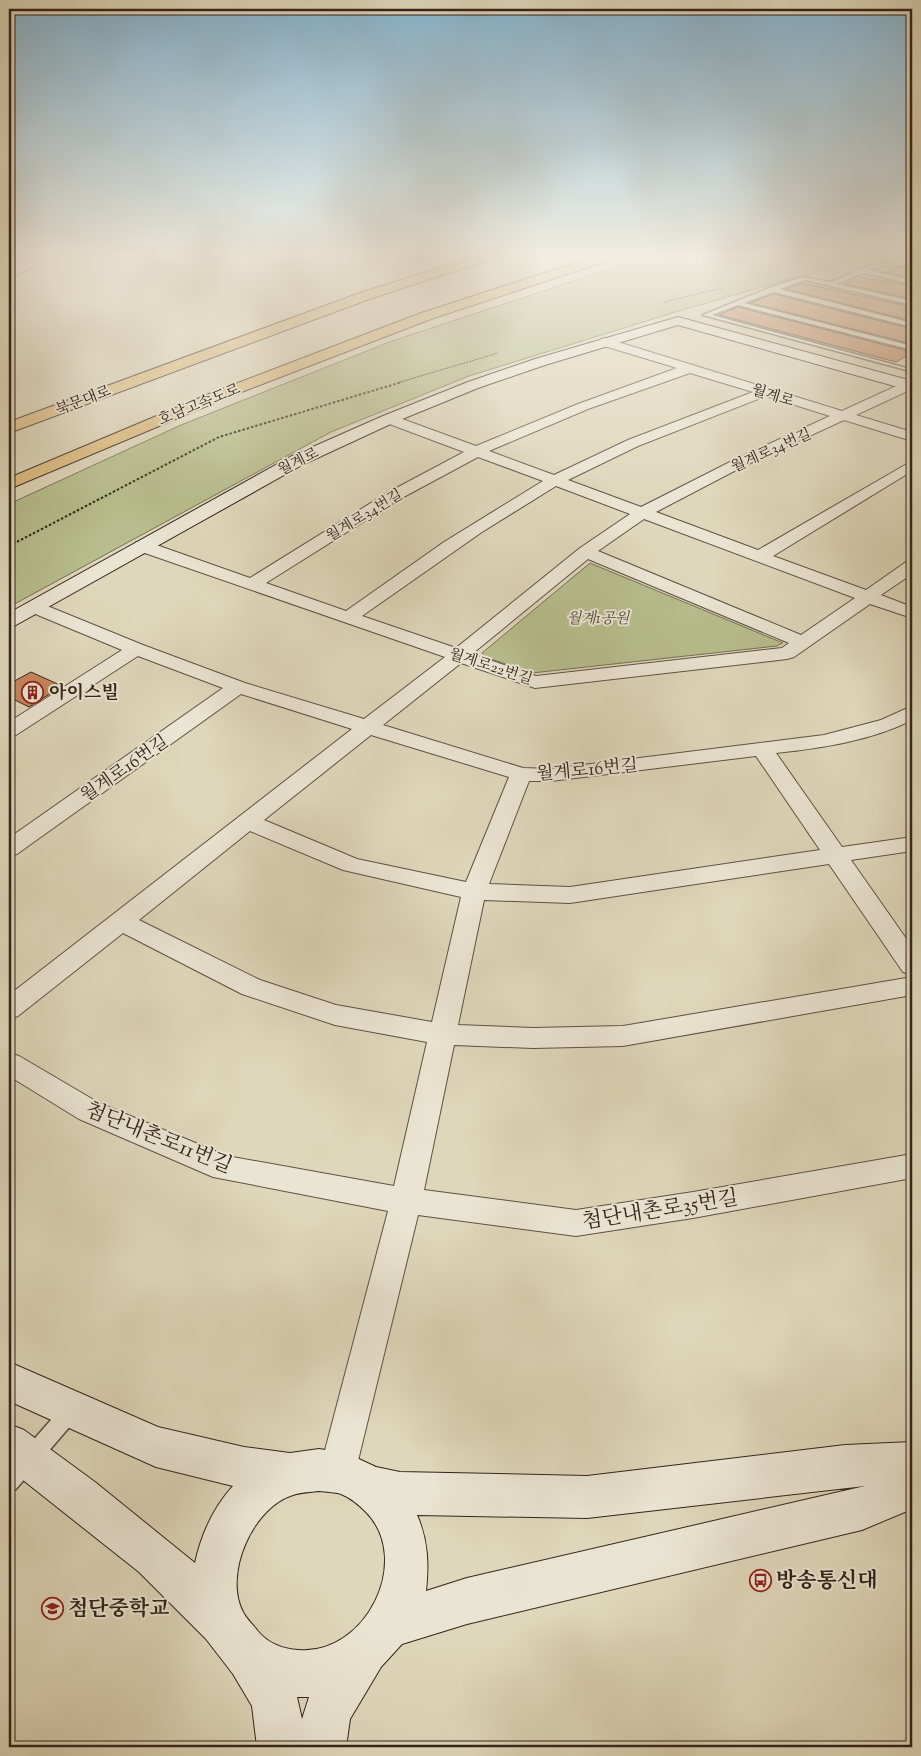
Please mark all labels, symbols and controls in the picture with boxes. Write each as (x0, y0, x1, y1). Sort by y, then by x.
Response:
street label: 호남고속도로 (155, 379, 244, 431)
street label: 월계로 (749, 380, 797, 413)
street label: 북문대로 (53, 381, 115, 422)
street label: 월계로34번길 (728, 424, 815, 478)
street label: 월계로 (275, 443, 323, 482)
street label: 월계로34번길 (322, 485, 407, 547)
park label: 월계1공원 (567, 609, 631, 630)
street label: 월계로22번길 (446, 644, 535, 691)
building icon: 아이스빌 (21, 680, 45, 704)
place label: 아이스빌 (49, 681, 119, 707)
street label: 월계로16번길 (76, 730, 174, 810)
street label: 월계로16번길 (535, 754, 639, 788)
street label: 첨단내촌로11번길 (80, 1096, 236, 1182)
street label: 첨단내촌로35번길 (580, 1184, 741, 1238)
place label: 방송통신대 (776, 1567, 877, 1597)
bus stop icon: 방송통신대 (748, 1568, 772, 1592)
place label: 첨단중학교 (68, 1595, 169, 1625)
school or university icon: 첨단중학교 (40, 1596, 64, 1620)

